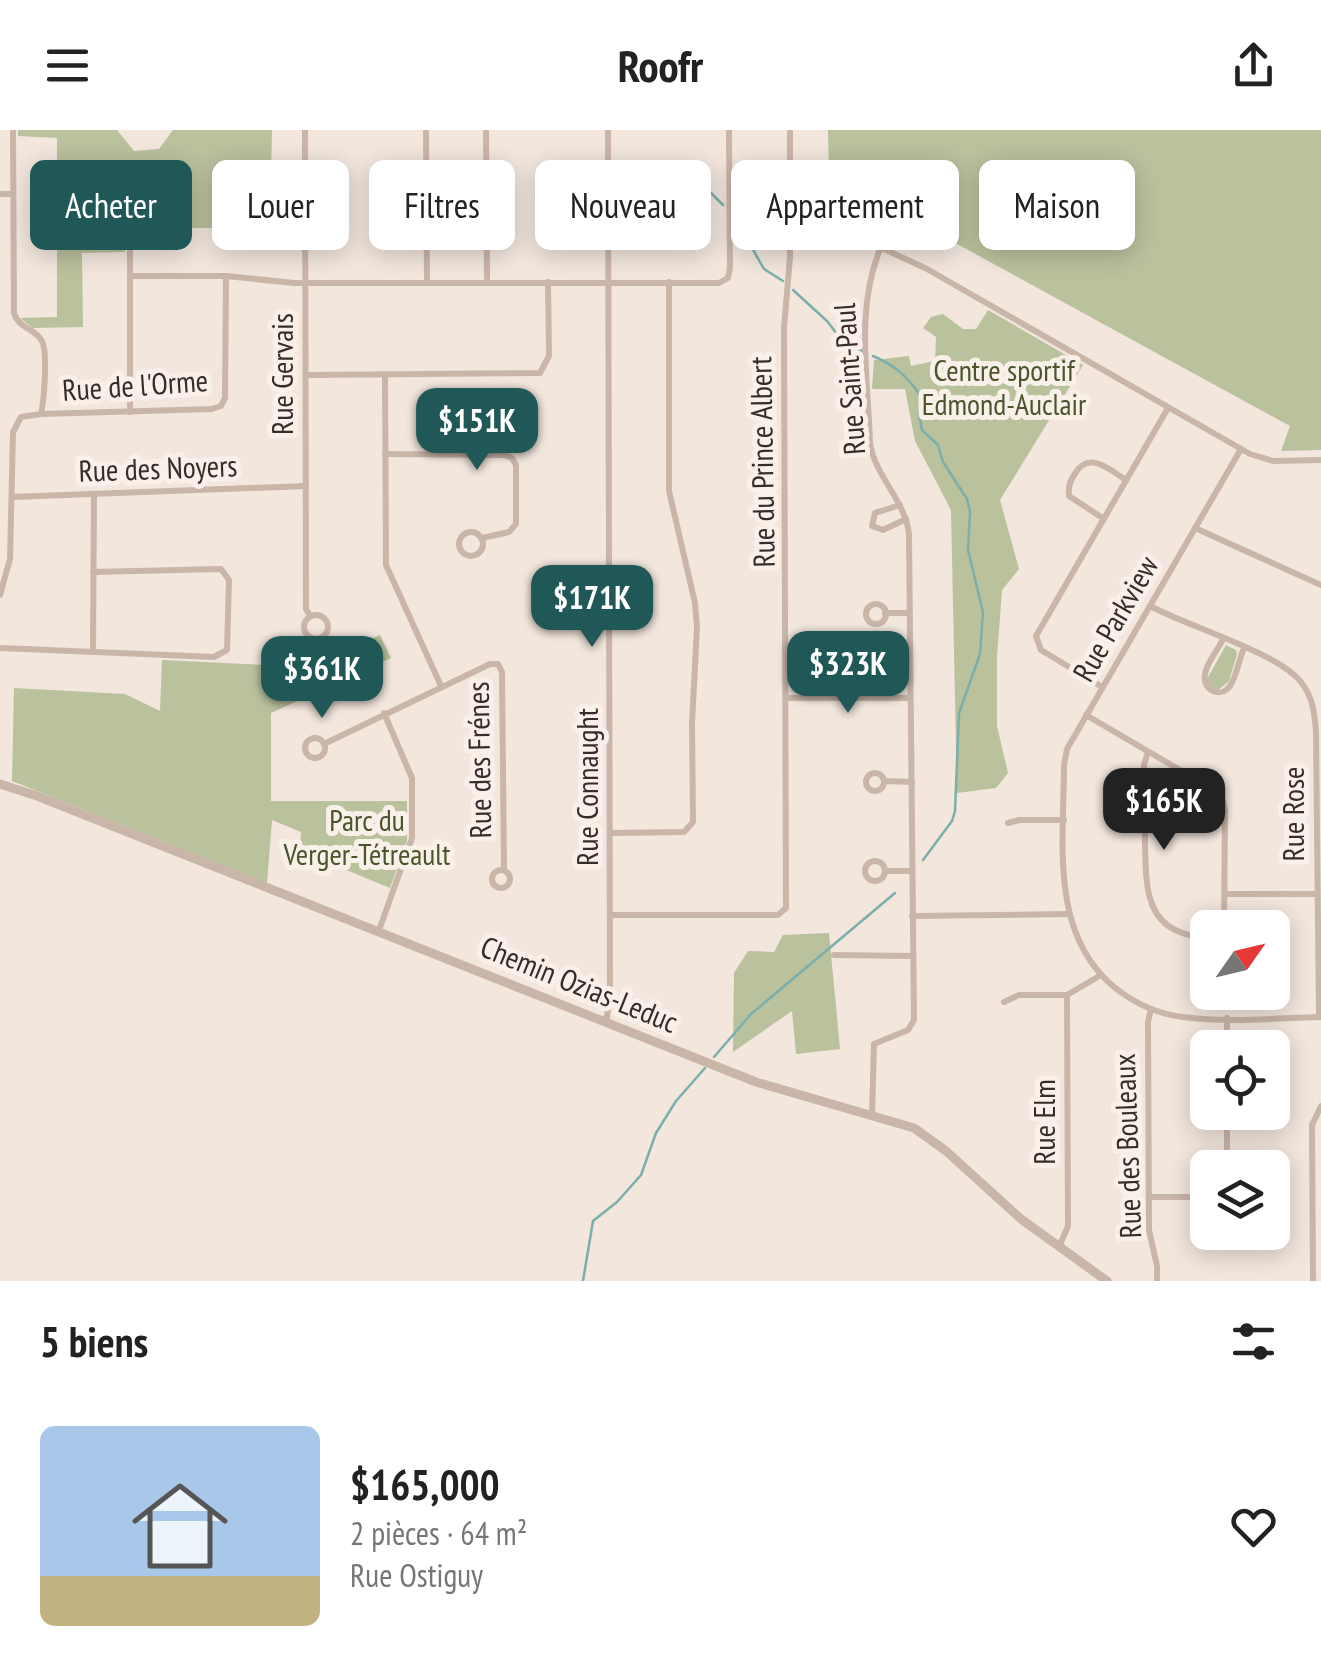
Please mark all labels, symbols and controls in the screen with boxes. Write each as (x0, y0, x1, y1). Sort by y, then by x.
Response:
text: Roofr (618, 36, 703, 94)
icon: menu (40, 38, 95, 93)
icon: share (1226, 38, 1281, 93)
chip: Acheter (30, 160, 192, 250)
chip: Louer (212, 160, 349, 250)
chip: Filtres (369, 160, 515, 250)
chip: Nouveau (535, 160, 711, 250)
chip: Appartement (731, 160, 959, 250)
chip: Maison (979, 160, 1135, 250)
street label: Rue Saint-Paul (824, 302, 873, 456)
street label: Rue Gervais (262, 313, 301, 435)
park label: Centre sportif Edmond-Auclair (922, 350, 1087, 423)
street label: Rue du Prince Albert (740, 355, 783, 568)
street label: Rue de l'Orme (61, 360, 209, 409)
pin: $151K (407, 388, 547, 473)
text: $151K (438, 399, 516, 441)
street label: Rue des Noyers (78, 445, 238, 490)
street label: Rue Parkview (1063, 548, 1166, 688)
pin: $171K (522, 565, 662, 650)
text: $171K (553, 576, 631, 618)
pin: $323K (778, 631, 918, 716)
pin: $361K (252, 636, 392, 721)
text: $323K (809, 642, 887, 684)
text: $361K (283, 647, 361, 689)
street label: Rue des Frénes (458, 681, 499, 839)
street label: Rue Connaught (567, 707, 606, 866)
street label: Rue Rose (1273, 767, 1312, 861)
pin: $165K (1094, 768, 1234, 853)
text: $165K (1125, 779, 1203, 821)
park label: Parc du Verger-Tétreault (282, 800, 451, 873)
north arrow (1190, 910, 1290, 1010)
map controls (1190, 910, 1290, 1250)
street label: Chemin Ozias-Leduc (475, 926, 684, 1041)
button: locate (1190, 1030, 1290, 1130)
street label: Rue des Bouleaux (1104, 1053, 1149, 1239)
street label: Rue Elm (1024, 1079, 1063, 1165)
button: layers (1190, 1150, 1290, 1250)
text: 5 biens (40, 1314, 148, 1369)
icon: filters (1226, 1314, 1281, 1369)
text: $165,000 (350, 1457, 500, 1512)
icon: home (120, 1466, 240, 1586)
icon: heart (1226, 1499, 1281, 1554)
text: 2 pièces · 64 m² (350, 1512, 527, 1554)
text: Rue Ostiguy (350, 1554, 483, 1596)

